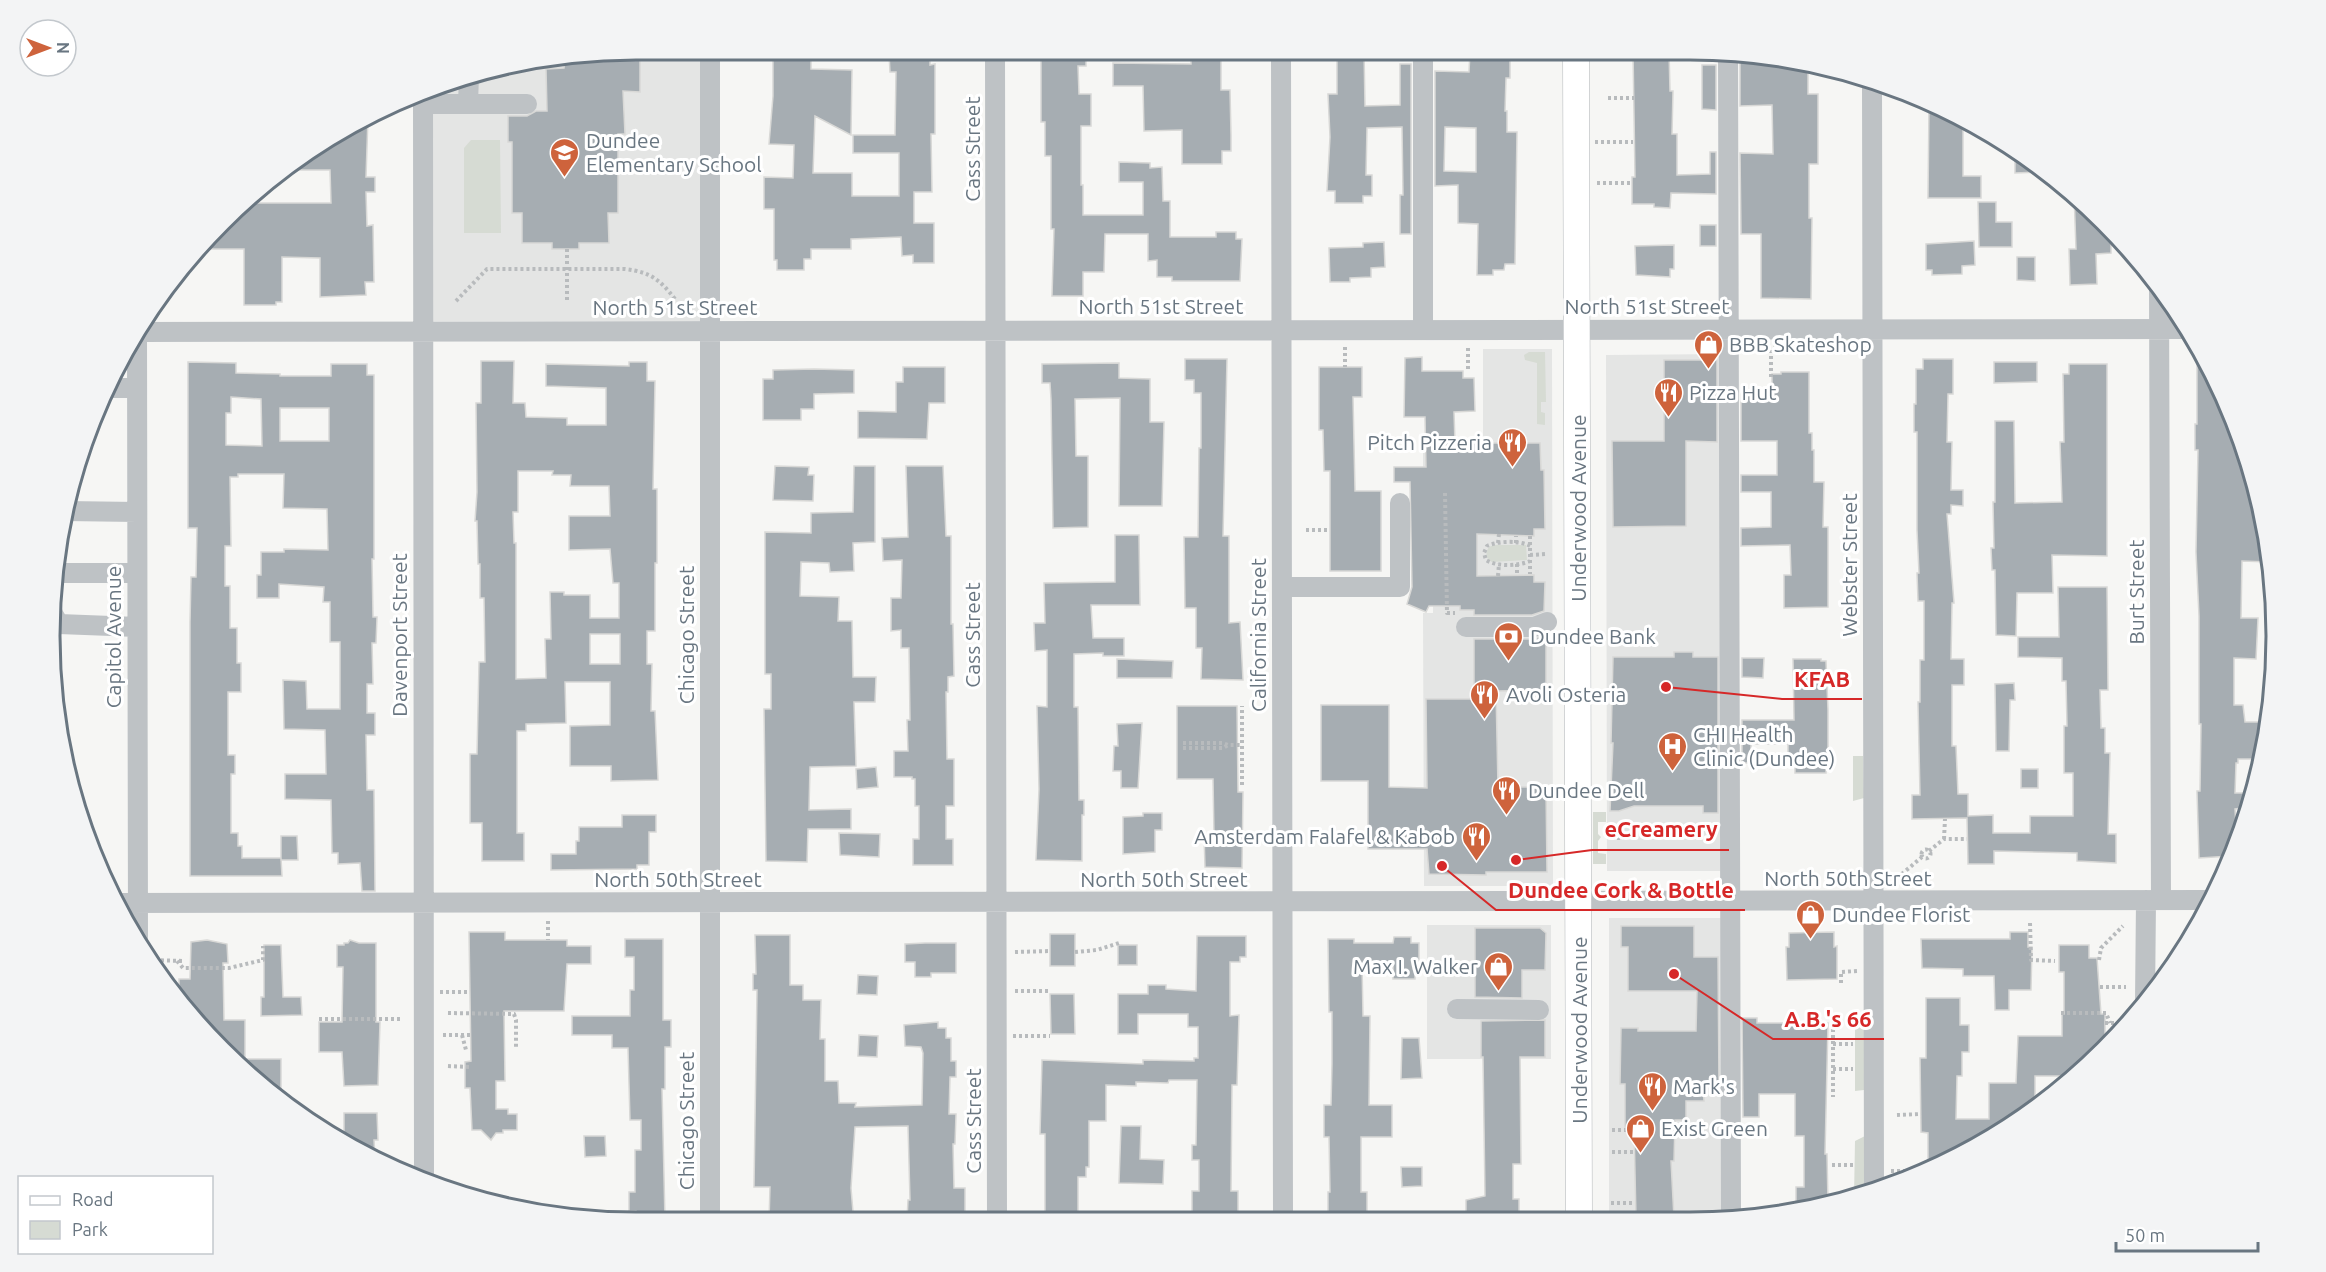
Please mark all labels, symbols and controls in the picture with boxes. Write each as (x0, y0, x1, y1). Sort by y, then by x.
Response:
north arrow (18, 18, 78, 78)
text: N (54, 42, 72, 54)
street label: Cass Street (960, 96, 984, 202)
place label: Dundee Elementary School (586, 128, 762, 176)
school or university icon: Dundee Elementary School (549, 136, 581, 178)
street label: North 51st Street (1079, 294, 1243, 318)
street label: North 51st Street (1565, 294, 1729, 318)
street label: North 51st Street (593, 295, 757, 319)
shop icon: BBB Skateshop (1692, 328, 1724, 370)
place label: BBB Skateshop (1729, 332, 1872, 356)
restaurant icon: Pizza Hut (1652, 376, 1684, 418)
place label: Pizza Hut (1689, 380, 1776, 404)
street label: Underwood Avenue (1566, 414, 1590, 602)
restaurant icon: Pitch Pizzeria (1497, 426, 1529, 468)
place label: Pitch Pizzeria (1367, 430, 1492, 454)
street label: Webster Street (1837, 493, 1861, 637)
street label: Burt Street (2124, 540, 2148, 644)
street label: Davenport Street (387, 553, 411, 717)
street label: California Street (1246, 558, 1270, 712)
street label: Capitol Avenue (101, 566, 125, 708)
street label: Chicago Street (674, 566, 698, 704)
street label: Cass Street (960, 582, 984, 688)
bank icon: Dundee Bank (1493, 620, 1525, 662)
place label: Dundee Bank (1530, 624, 1656, 648)
callout: KFAB (1782, 659, 1862, 699)
text: KFAB (1794, 666, 1850, 691)
restaurant icon: Avoli Osteria (1469, 678, 1501, 720)
place label: Avoli Osteria (1506, 682, 1626, 706)
place label: CHI Health Clinic (Dundee) (1693, 722, 1835, 770)
hospital icon: CHI Health Clinic (Dundee) (1656, 730, 1688, 772)
restaurant icon: Dundee Dell (1491, 774, 1523, 816)
place label: Dundee Dell (1528, 778, 1645, 802)
callout: eCreamery (1592, 810, 1729, 850)
text: eCreamery (1604, 816, 1718, 841)
restaurant icon: Amsterdam Falafel & Kabob (1460, 820, 1492, 862)
place label: Amsterdam Falafel & Kabob (1194, 824, 1455, 848)
street label: North 50th Street (1764, 866, 1932, 890)
street label: North 50th Street (594, 867, 762, 891)
street label: North 50th Street (1080, 867, 1248, 891)
callout: Dundee Cork & Bottle (1496, 870, 1745, 910)
text: Dundee Cork & Bottle (1508, 877, 1734, 902)
shop icon: Dundee Florist (1795, 898, 1827, 940)
place label: Dundee Florist (1832, 902, 1970, 926)
street label: Underwood Avenue (1567, 936, 1591, 1124)
shop icon: Max I. Walker (1483, 950, 1515, 992)
place label: Max I. Walker (1353, 954, 1478, 978)
callout: A.B.'s 66 (1773, 999, 1884, 1039)
text: A.B.'s 66 (1784, 1006, 1872, 1031)
street label: Chicago Street (674, 1052, 698, 1190)
street label: Cass Street (961, 1068, 985, 1174)
restaurant icon: Mark's (1636, 1070, 1668, 1112)
place label: Mark's (1673, 1074, 1735, 1098)
shop icon: Exist Green (1624, 1112, 1656, 1154)
place label: Exist Green (1661, 1116, 1768, 1140)
legend (18, 1176, 213, 1254)
text: Road (72, 1189, 114, 1209)
scale bar (2116, 1215, 2258, 1253)
text: Park (72, 1219, 108, 1239)
text: 50 m (2125, 1225, 2165, 1245)

